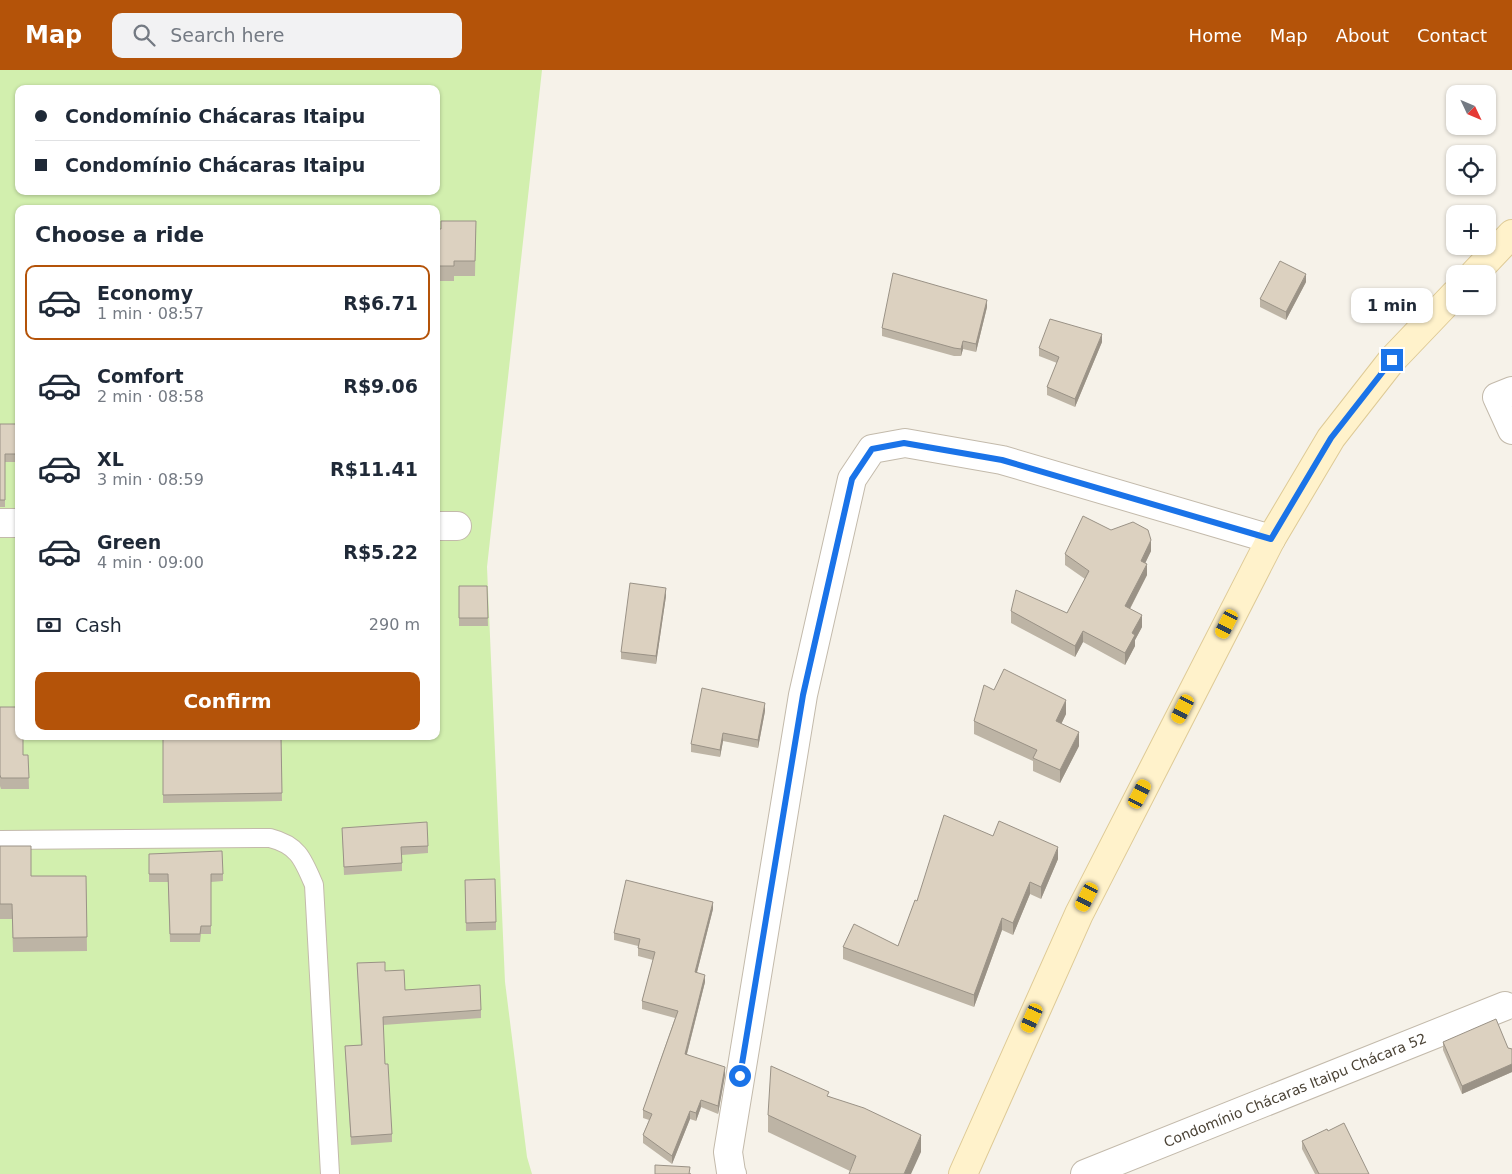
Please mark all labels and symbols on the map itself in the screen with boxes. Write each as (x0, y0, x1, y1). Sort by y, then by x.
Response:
north arrow (1446, 85, 1496, 135)
callout: 1 min (1351, 288, 1433, 322)
route end (1381, 349, 1403, 371)
car (1213, 607, 1240, 641)
car (1169, 692, 1196, 726)
car (1126, 777, 1153, 811)
car (1073, 880, 1100, 914)
car (1019, 1001, 1044, 1035)
street label: Condomínio Chácaras Itaipu Chácara 52 (1161, 1030, 1429, 1150)
route start (729, 1065, 751, 1087)

